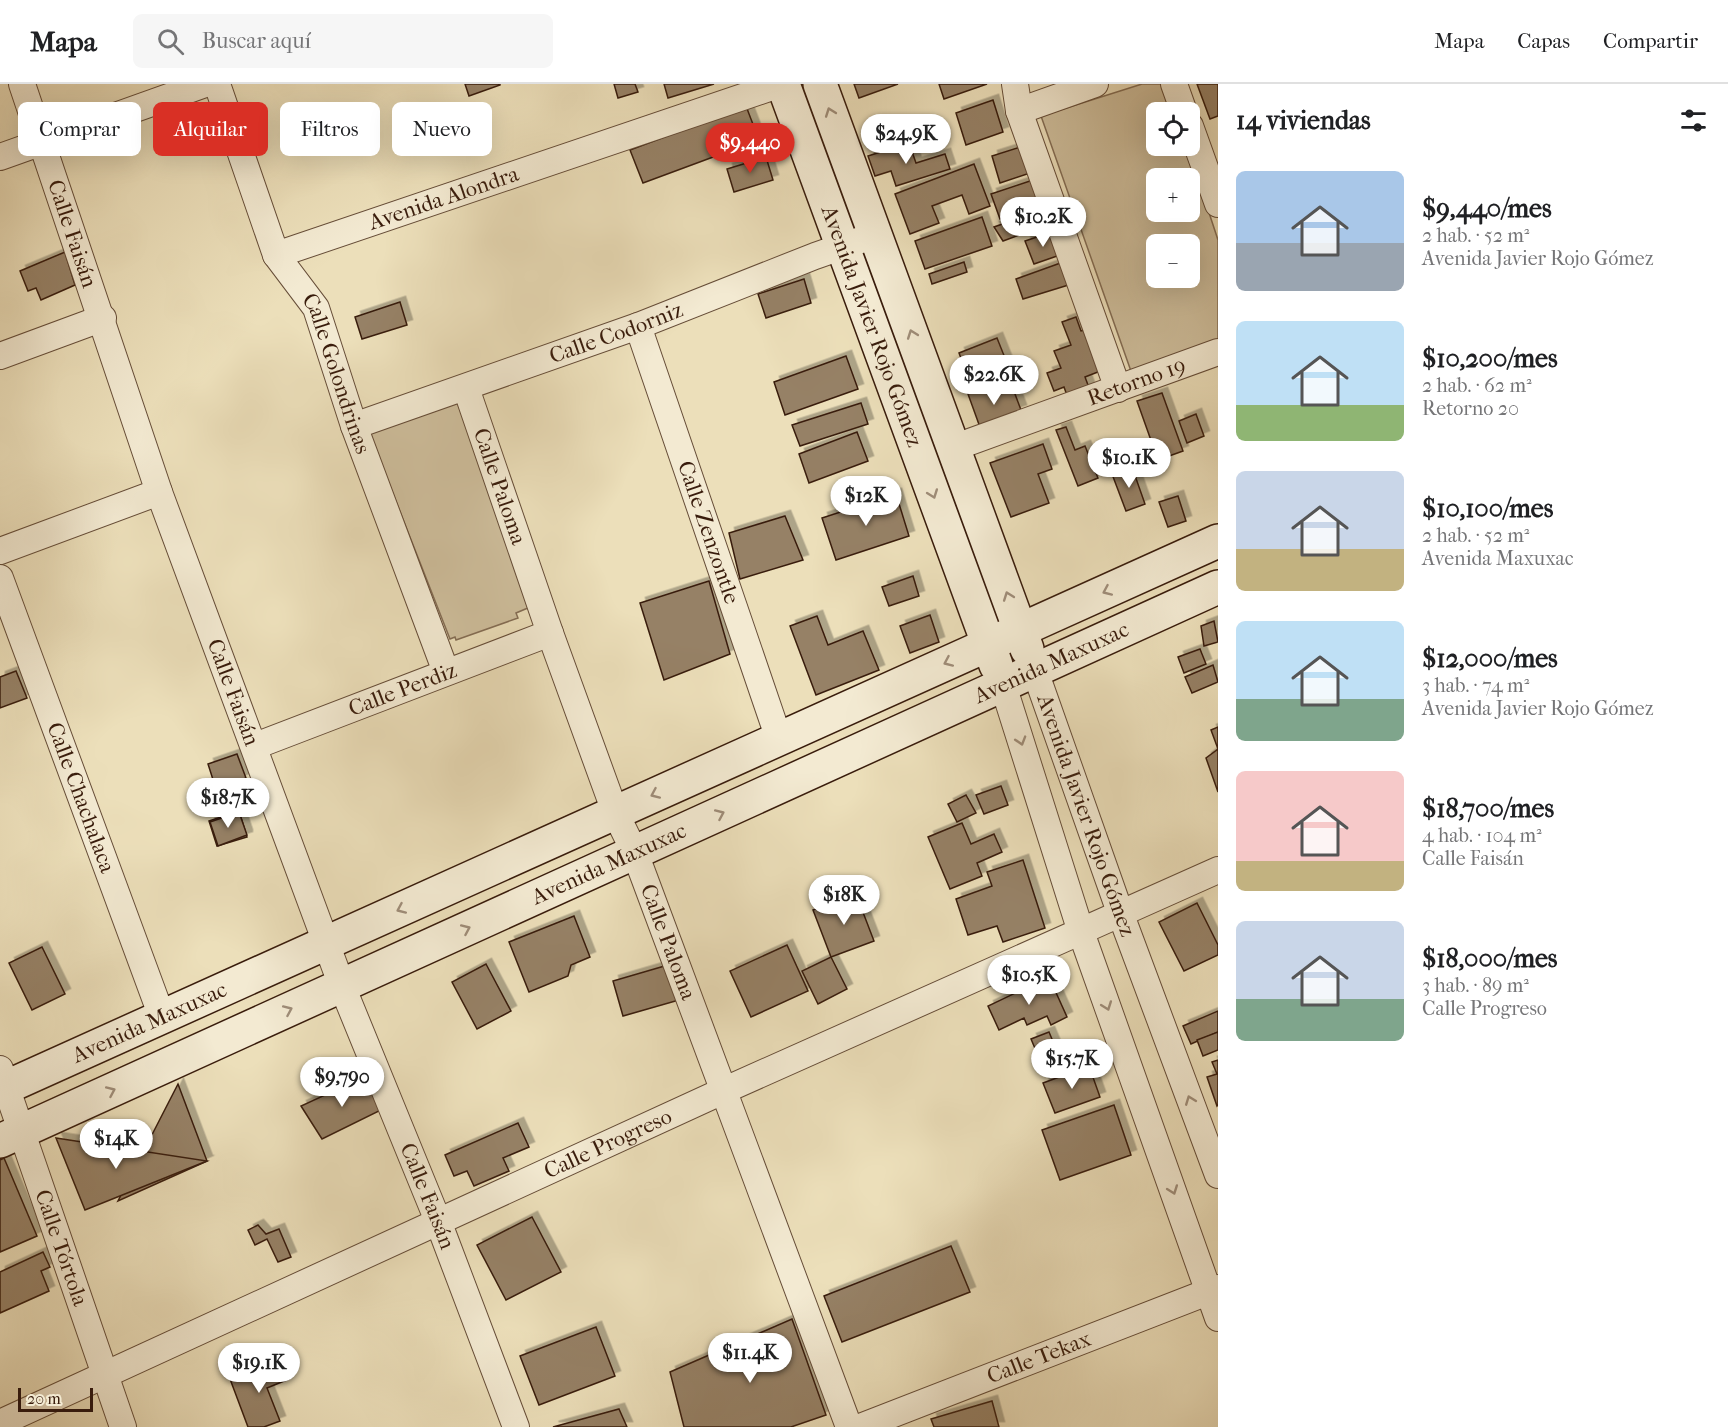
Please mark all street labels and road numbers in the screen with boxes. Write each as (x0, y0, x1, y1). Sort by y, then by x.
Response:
street label: Avenida Alondra (364, 161, 523, 236)
street label: Calle Faisán (42, 177, 103, 291)
street label: Avenida Javier Rojo Gómez (815, 201, 928, 451)
street label: Calle Golondrinas (296, 288, 376, 457)
street label: Calle Codorniz (546, 297, 687, 369)
street label: Retorno 19 (1084, 352, 1189, 411)
street label: Calle Paloma (468, 425, 532, 549)
street label: Calle Zenzontle (672, 457, 745, 607)
street label: Avenida Maxuxac (969, 616, 1133, 710)
street label: Calle Faisán (202, 635, 265, 750)
street label: Calle Perdiz (345, 657, 460, 722)
street label: Avenida Javier Rojo Gómez (1031, 690, 1141, 940)
street label: Calle Chachalaca (41, 719, 121, 877)
street label: Avenida Maxuxac (527, 818, 691, 911)
street label: Calle Paloma (635, 881, 702, 1004)
street label: Avenida Maxuxac (67, 976, 231, 1069)
street label: Calle Progreso (540, 1103, 676, 1184)
street label: Calle Faisán (395, 1139, 461, 1253)
street label: Calle Tórtola (29, 1186, 94, 1310)
street label: Calle Tekax (983, 1325, 1095, 1389)

